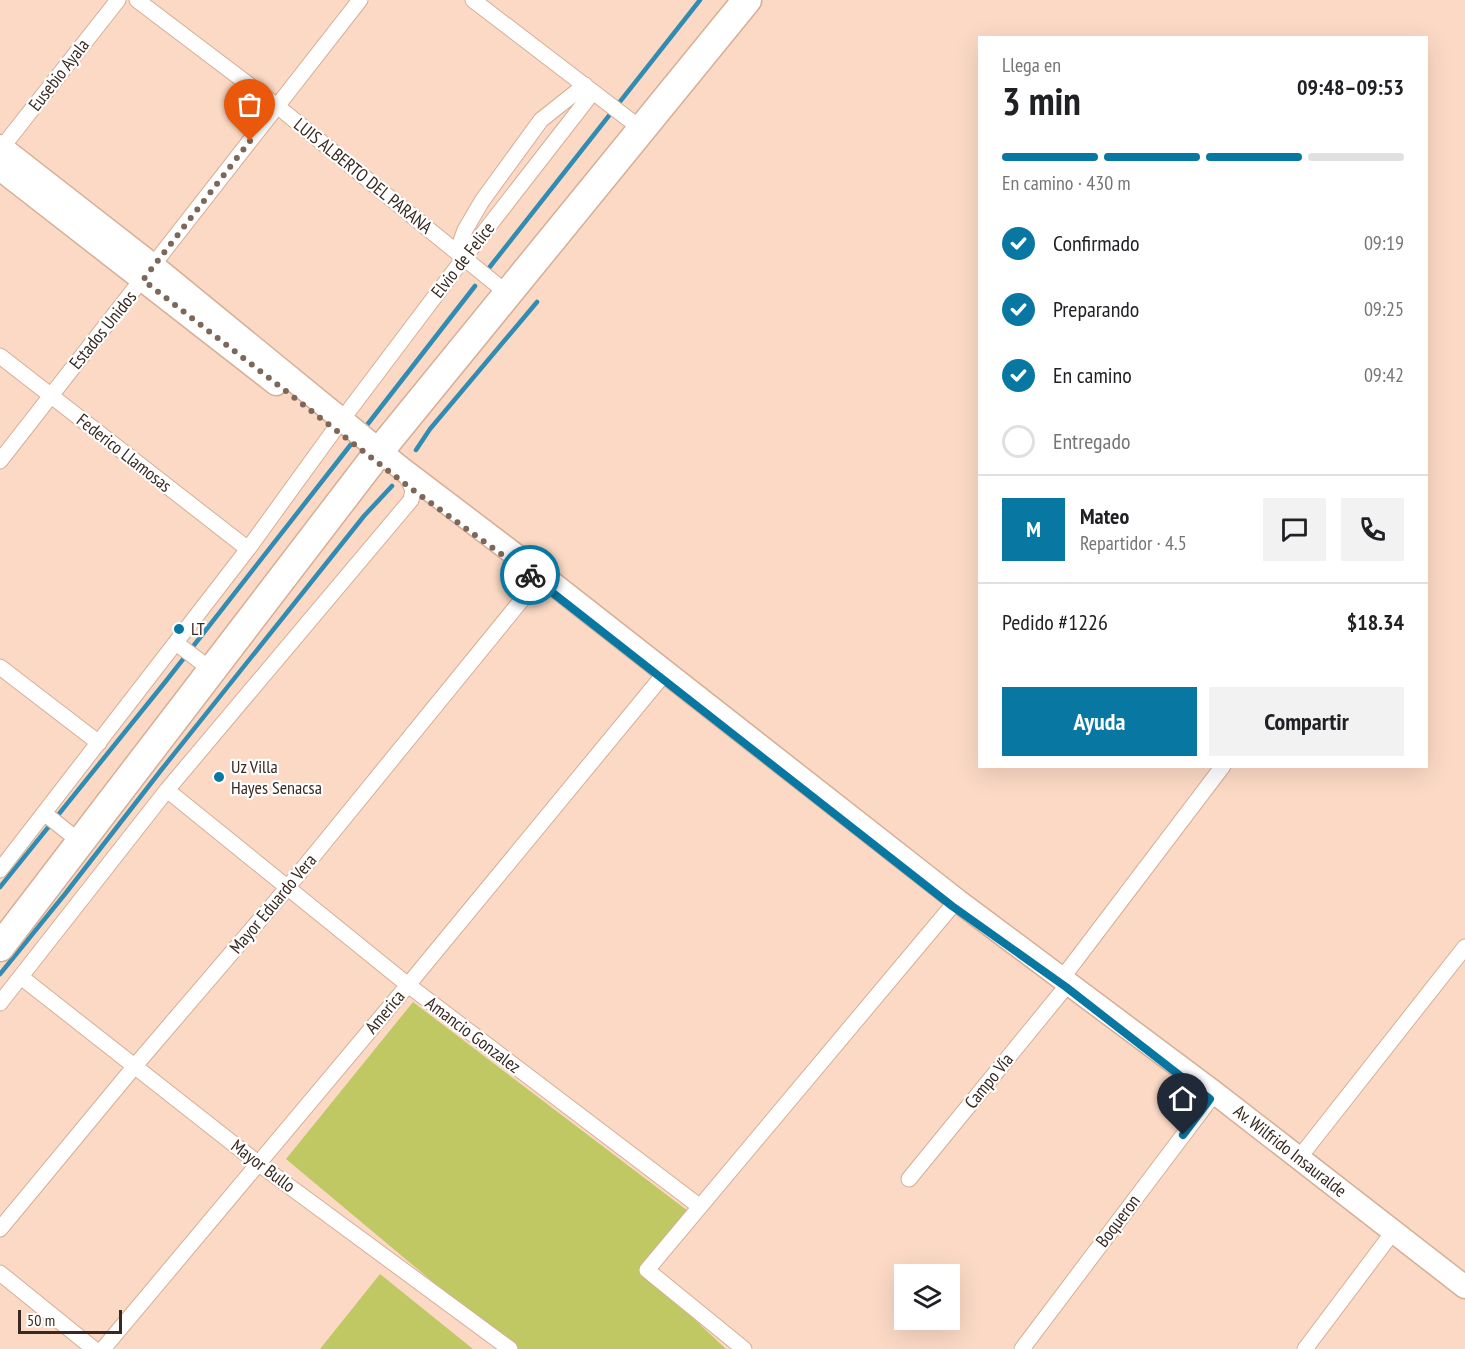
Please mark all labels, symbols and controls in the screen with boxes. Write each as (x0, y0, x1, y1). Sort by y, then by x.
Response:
street label: Eusebio Ayala (23, 34, 94, 115)
text: Llega en (1002, 52, 1061, 78)
text: 09:48–09:53 (1297, 73, 1404, 101)
text: 3 min (1002, 75, 1081, 126)
pin (224, 79, 275, 141)
icon: bag (233, 88, 266, 121)
street label: LUIS ALBERTO DEL PARANA (289, 113, 438, 239)
text: En camino · 430 m (1002, 170, 1131, 196)
street label: Elvio de Felice (426, 217, 499, 302)
icon: check (1002, 227, 1035, 260)
text: Confirmado (1053, 229, 1139, 257)
text: 09:19 (1364, 230, 1404, 256)
street label: Estados Unidos (64, 286, 141, 374)
icon: check (1002, 293, 1035, 326)
text: Preparando (1053, 295, 1139, 323)
text: 09:25 (1364, 296, 1404, 322)
icon: check (1002, 359, 1035, 392)
text: En camino (1053, 361, 1132, 389)
text: 09:42 (1364, 362, 1404, 388)
street label: Federico Llamosas (72, 408, 176, 497)
text: Entregado (1053, 427, 1130, 455)
button: chat (1263, 498, 1326, 561)
button: phone (1341, 498, 1404, 561)
text: Mateo (1080, 502, 1129, 530)
text: M (1026, 515, 1041, 543)
text: Repartidor · 4.5 (1080, 530, 1187, 556)
courier (500, 545, 560, 605)
icon: bike (514, 559, 547, 592)
text: Pedido #1226 (1002, 608, 1108, 636)
text: $18.34 (1347, 608, 1404, 636)
place label: LT (191, 617, 205, 640)
marker: LT (172, 622, 186, 636)
button: Ayuda (1002, 687, 1197, 756)
button: Compartir (1209, 687, 1404, 756)
place label: Uz Villa Hayes Senacsa (231, 755, 322, 799)
marker: Uz Villa Hayes Senacsa (212, 770, 226, 784)
street label: Mayor Eduardo Vera (224, 849, 321, 958)
street label: America (360, 985, 410, 1038)
street label: Amancio Gonzalez (421, 991, 526, 1078)
street label: Campo Vía (959, 1048, 1018, 1113)
pin (1157, 1073, 1208, 1135)
icon: home (1166, 1082, 1199, 1115)
street label: Av. Wilfrido Insauralde (1229, 1099, 1351, 1202)
street label: Mayor Bullo (227, 1134, 300, 1197)
street label: Boqueron (1090, 1190, 1145, 1252)
map controls (894, 1264, 960, 1330)
button: layers (894, 1264, 960, 1330)
scale bar (18, 1307, 122, 1334)
text: 50 m (27, 1310, 55, 1330)

